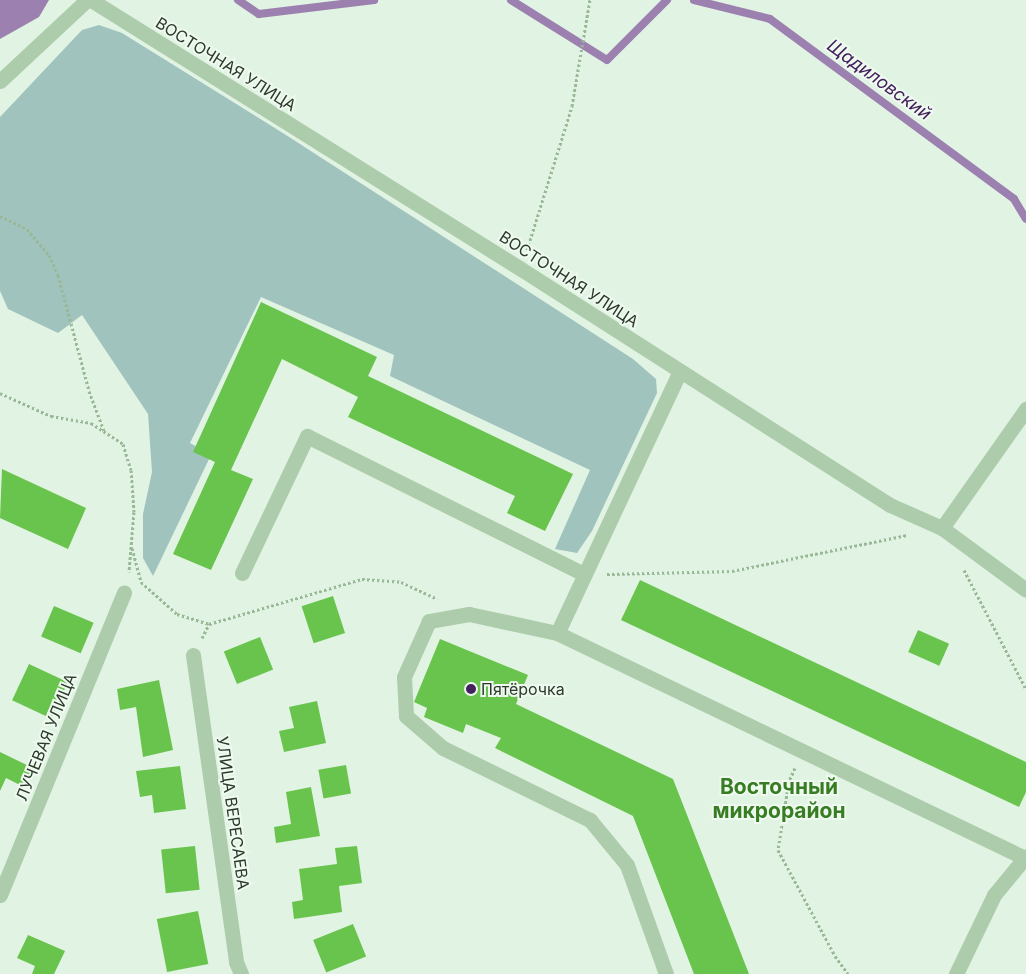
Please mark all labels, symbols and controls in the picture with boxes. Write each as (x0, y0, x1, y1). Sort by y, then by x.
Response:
street label: ВОСТОЧНАЯ УЛИЦА (152, 13, 300, 115)
water label: Щадиловский (823, 35, 935, 125)
street label: ВОСТОЧНАЯ УЛИЦА (496, 227, 642, 331)
street label: ЛУЧЕВАЯ УЛИЦА (12, 670, 80, 804)
place label: Пятёрочка (481, 679, 565, 699)
marker: Пятёрочка (465, 683, 477, 695)
street label: УЛИЦА ВЕРЕСАЕВА (213, 735, 253, 891)
district label: Восточный микрорайон (712, 774, 846, 824)

